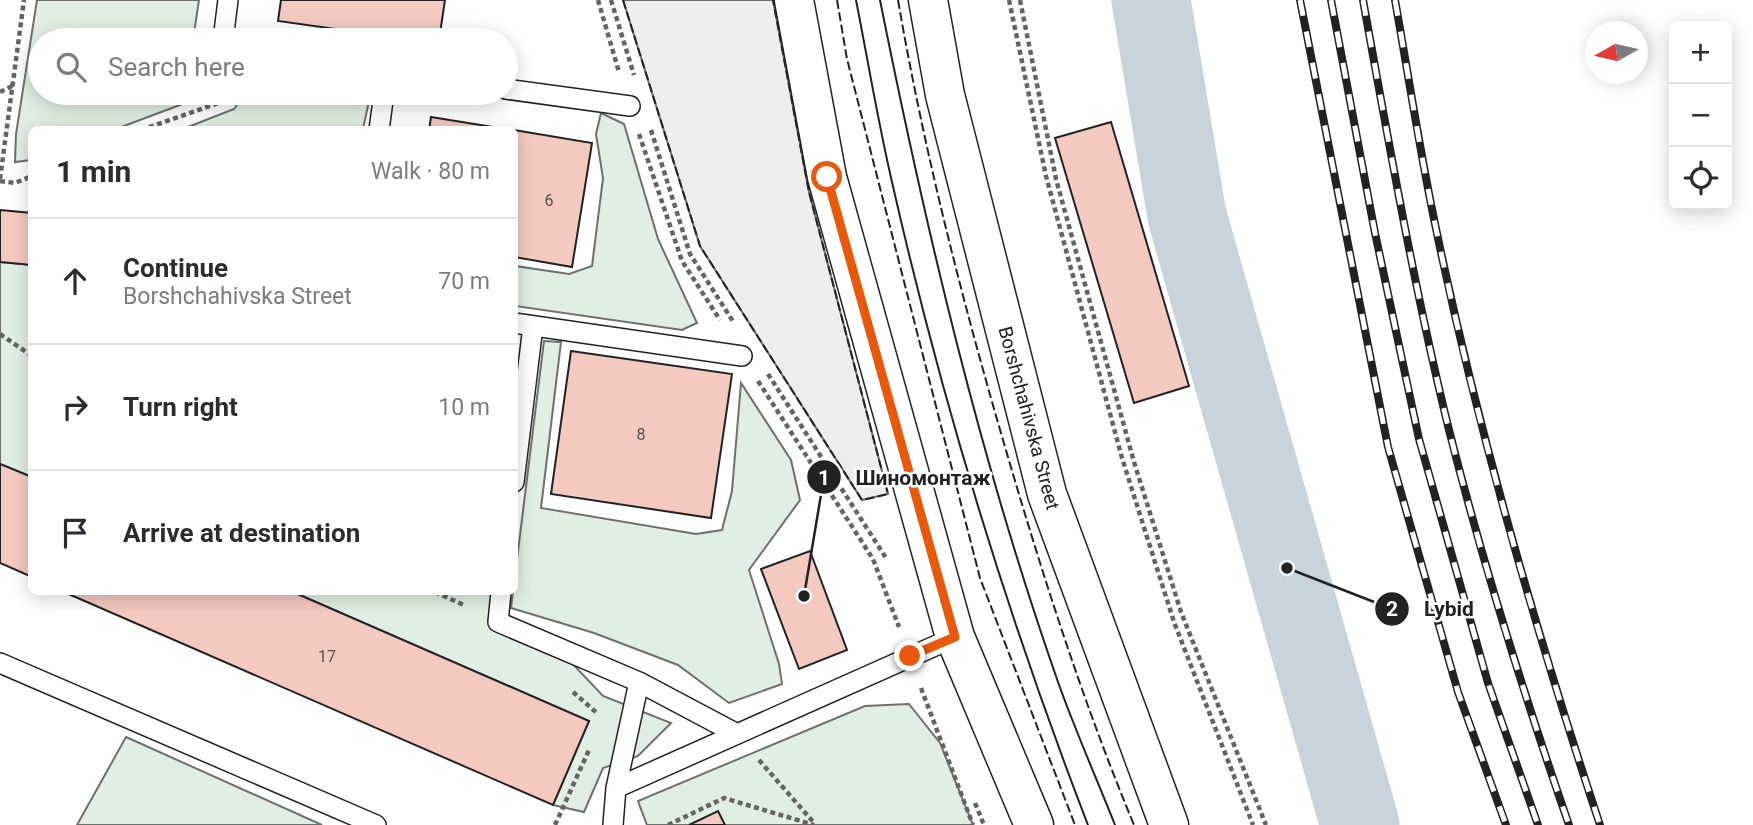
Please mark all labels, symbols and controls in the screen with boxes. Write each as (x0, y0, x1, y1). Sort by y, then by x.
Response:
north arrow (1585, 21, 1648, 84)
map controls (1669, 21, 1732, 210)
button: + (1669, 21, 1732, 84)
search box (28, 28, 518, 105)
icon: search (52, 48, 90, 86)
text: Search here (108, 52, 245, 82)
button: − (1669, 84, 1732, 147)
button: locate (1669, 147, 1732, 210)
text: 1 min (56, 154, 131, 189)
text: Walk · 80 m (371, 158, 490, 185)
route start (811, 161, 842, 192)
house number: 6 (545, 191, 554, 210)
text: Continue (123, 253, 228, 283)
icon: ahead (56, 262, 94, 300)
text: 70 m (438, 268, 490, 295)
text: Borshchahivska Street (123, 283, 352, 310)
street label: Borshchahivska Street (993, 324, 1065, 512)
icon: right (56, 388, 94, 426)
text: Turn right (123, 392, 238, 422)
text: 10 m (438, 394, 490, 421)
house number: 8 (637, 425, 646, 444)
callout: Шиномонтаж (806, 456, 1005, 498)
text: 1 (818, 466, 830, 490)
text: Шиномонтаж (855, 466, 991, 490)
icon: arrive (56, 514, 94, 552)
text: Arrive at destination (123, 518, 360, 548)
callout: Lybid (1375, 588, 1488, 630)
text: 2 (1386, 597, 1398, 621)
text: Lybid (1424, 597, 1474, 621)
route end (894, 640, 925, 671)
house number: 17 (318, 647, 336, 666)

